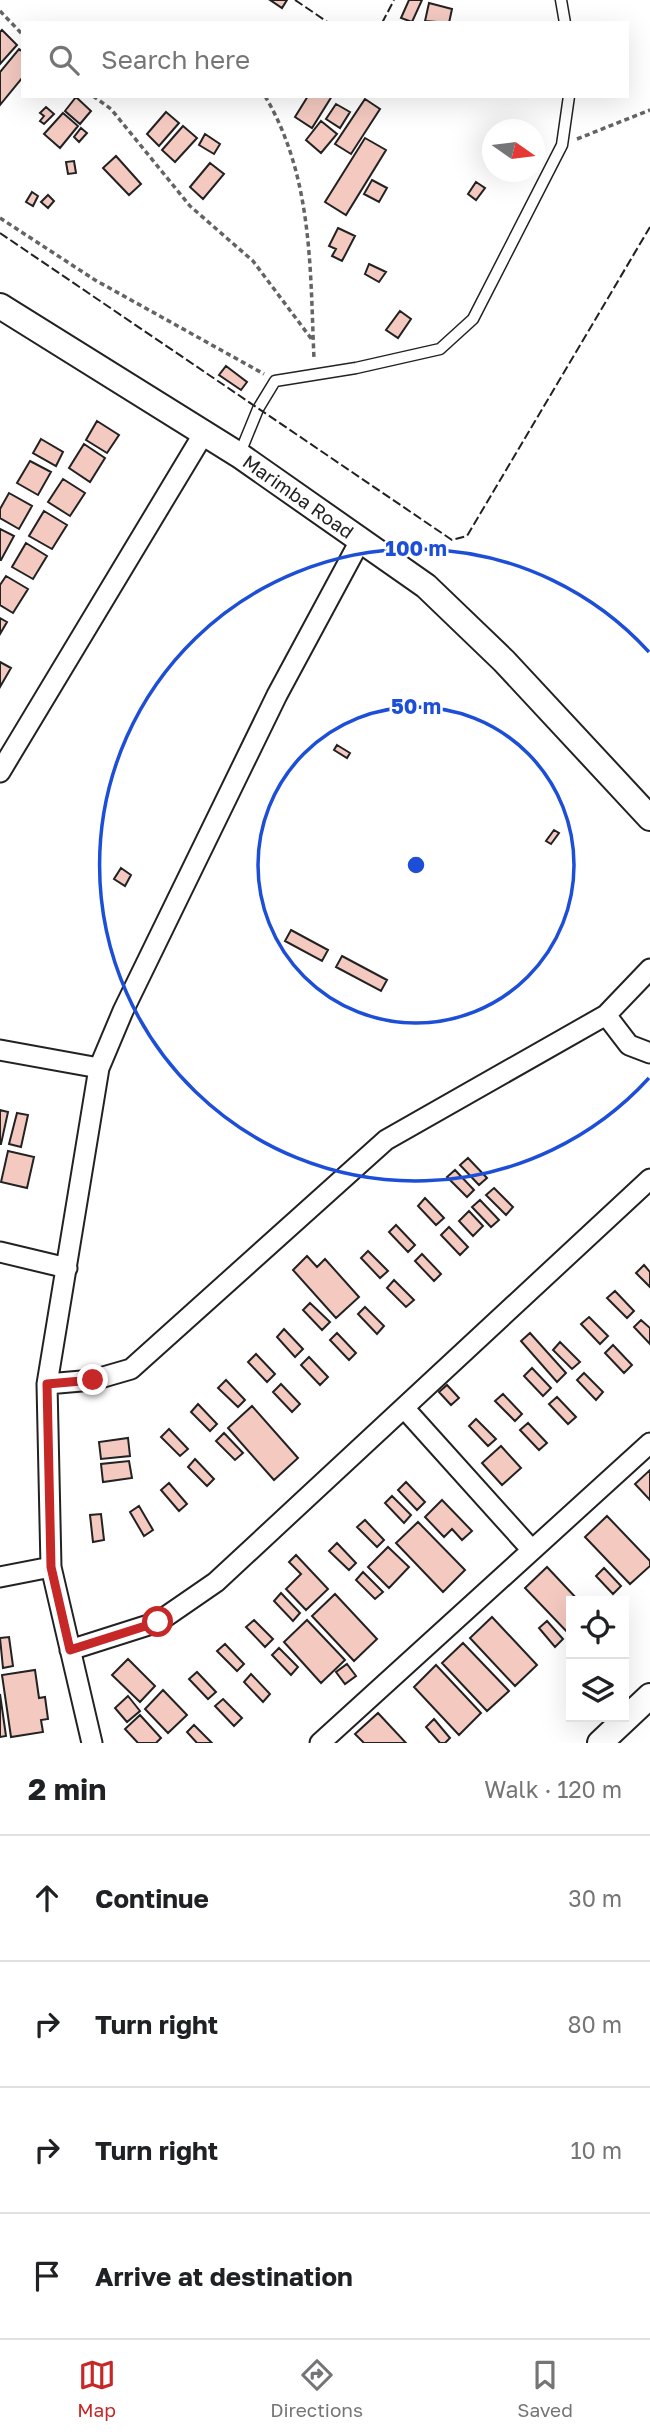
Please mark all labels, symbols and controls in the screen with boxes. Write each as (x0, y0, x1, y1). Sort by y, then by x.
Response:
search box (21, 21, 629, 98)
icon: search (45, 41, 83, 79)
text: Search here (101, 44, 250, 75)
north arrow (482, 119, 545, 182)
street label: Marimba Road (239, 449, 358, 543)
text: 100 m (385, 535, 447, 561)
text: 50 m (391, 693, 441, 719)
centre of rings (404, 853, 428, 877)
route end (77, 1364, 108, 1395)
map controls (566, 1596, 629, 1722)
button: locate (566, 1596, 629, 1659)
route start (142, 1606, 173, 1637)
button: layers (566, 1659, 629, 1722)
text: 2 min (28, 1771, 106, 1807)
text: Walk · 120 m (484, 1775, 622, 1803)
icon: ahead (28, 1879, 66, 1917)
text: Continue (95, 1883, 209, 1914)
text: 30 m (568, 1884, 622, 1912)
icon: right (28, 2005, 66, 2043)
text: Turn right (95, 2009, 218, 2040)
text: 80 m (568, 2010, 622, 2038)
icon: right (28, 2131, 66, 2169)
text: Turn right (95, 2135, 218, 2166)
text: 10 m (570, 2136, 622, 2164)
icon: arrive (28, 2257, 66, 2295)
text: Arrive at destination (95, 2261, 353, 2292)
tab: Map (77, 2356, 116, 2421)
tab: Directions (270, 2356, 363, 2421)
tab: Saved (517, 2356, 573, 2421)

